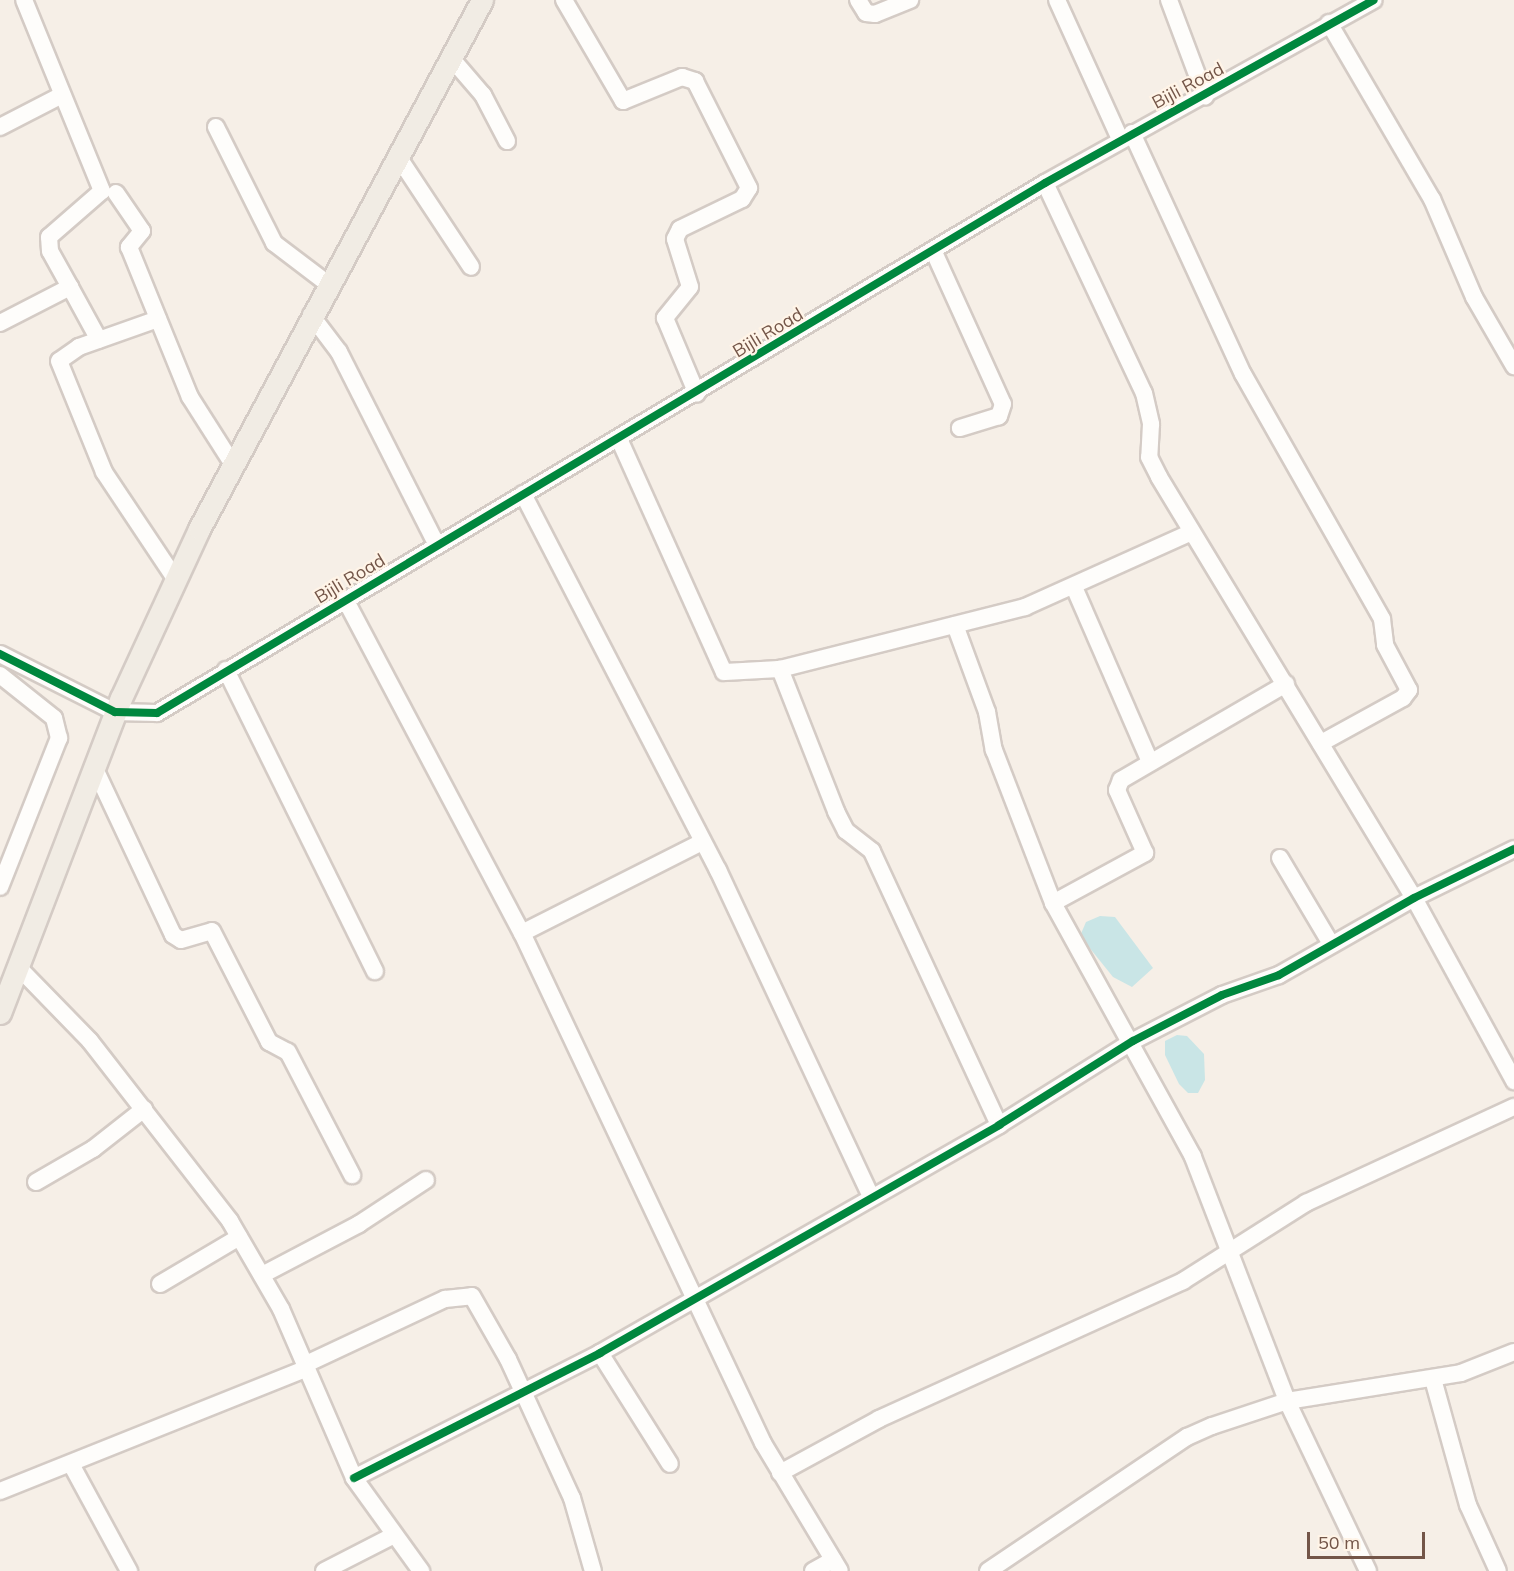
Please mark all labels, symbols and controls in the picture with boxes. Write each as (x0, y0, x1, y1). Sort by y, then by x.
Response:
street label: Bijli Road (1148, 58, 1228, 114)
street label: Bijli Road (729, 304, 807, 362)
street label: Bijli Road (311, 550, 389, 608)
scale bar (1310, 1520, 1428, 1558)
text: 50 m (1318, 1531, 1360, 1554)

